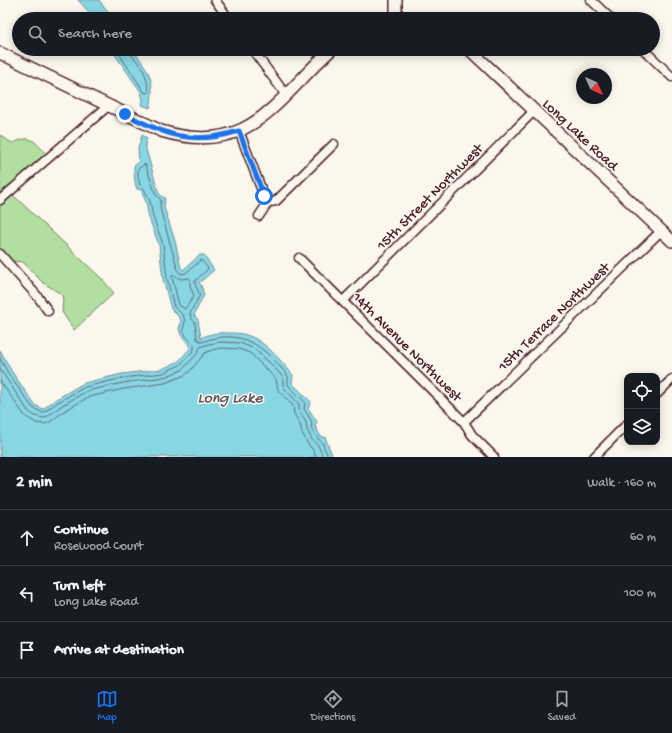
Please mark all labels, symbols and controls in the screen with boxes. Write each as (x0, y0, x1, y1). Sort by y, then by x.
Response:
search box (12, 12, 660, 56)
icon: search (26, 23, 48, 45)
text: Search here (58, 25, 132, 43)
north arrow (576, 68, 612, 104)
street label: Long Lake Road (538, 96, 622, 176)
route end (116, 105, 134, 123)
street label: 15th Street Northwest (373, 139, 489, 255)
route start (255, 187, 273, 205)
street label: 15th Terrace Northwest (494, 258, 615, 376)
street label: 14th Avenue Northwest (347, 288, 466, 407)
map controls (624, 373, 660, 445)
button: locate (624, 373, 660, 409)
water label: Long Lake (198, 390, 263, 409)
button: layers (624, 409, 660, 445)
text: 2 min (16, 473, 52, 493)
text: Walk · 160 m (587, 476, 656, 491)
text: Continue (54, 521, 108, 539)
icon: ahead (16, 527, 38, 549)
text: 60 m (630, 530, 656, 545)
text: Rosewood Court (54, 539, 143, 554)
text: Turn left (54, 577, 105, 595)
icon: left (16, 583, 38, 605)
text: 100 m (624, 586, 656, 601)
text: Long Lake Road (54, 595, 138, 610)
icon: arrive (16, 639, 38, 661)
text: Arrive at destination (54, 641, 184, 659)
tab: Map (96, 688, 118, 724)
tab: Directions (311, 688, 355, 724)
tab: Saved (548, 688, 576, 724)

